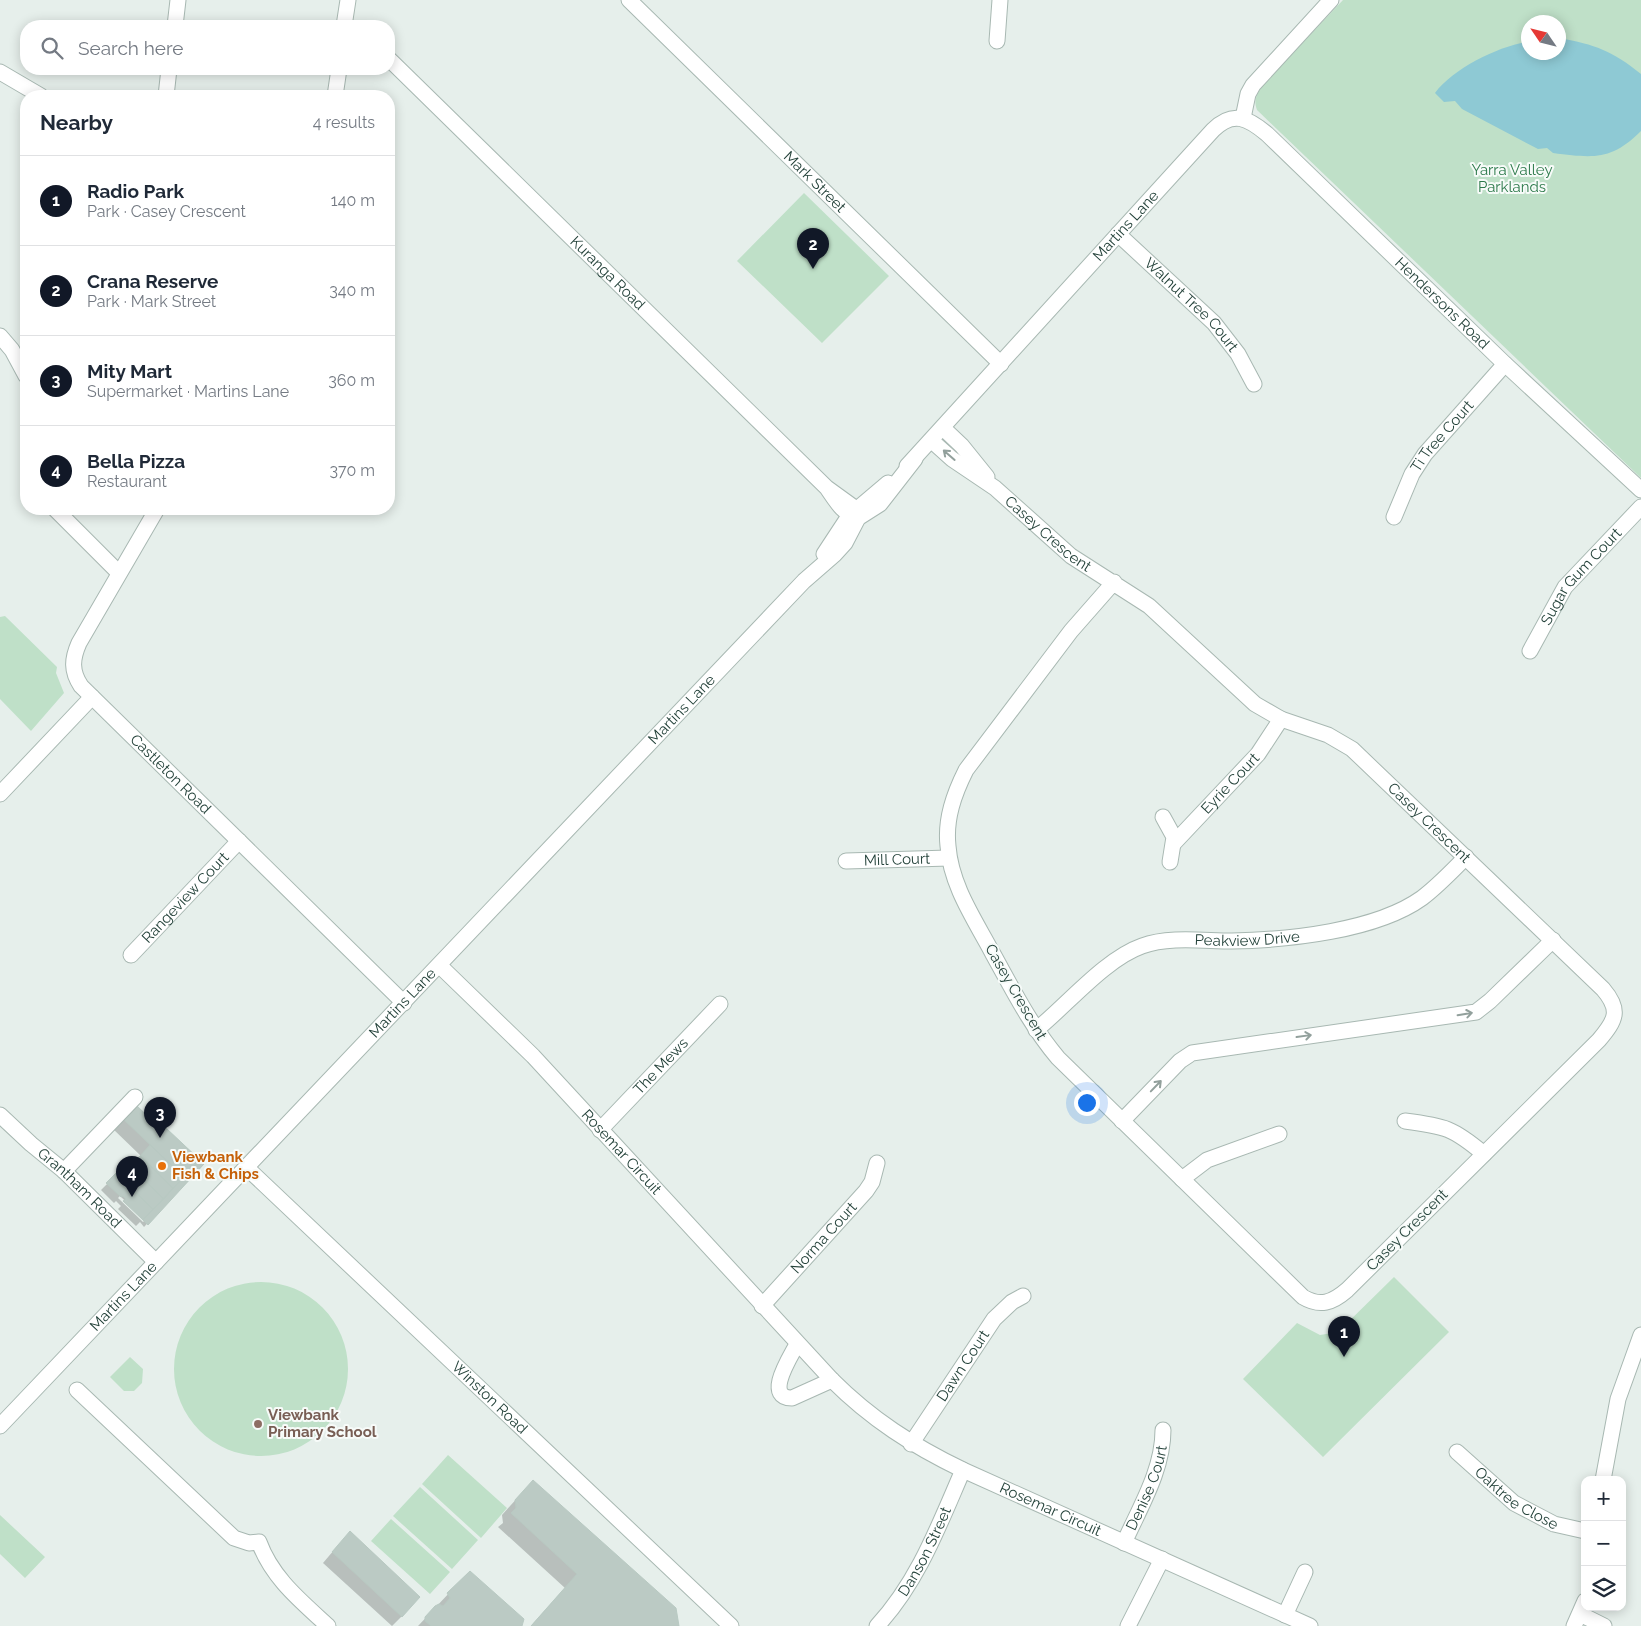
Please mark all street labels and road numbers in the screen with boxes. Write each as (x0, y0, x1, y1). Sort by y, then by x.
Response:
street label: Mark Street (780, 147, 850, 216)
street label: Martins Lane (1089, 187, 1163, 265)
street label: Kuranga Road (566, 232, 649, 314)
street label: Walnut Tree Court (1140, 254, 1242, 355)
street label: Hendersons Road (1391, 254, 1493, 353)
street label: Ti Tree Court (1407, 397, 1477, 475)
street label: Casey Crescent (1001, 492, 1095, 576)
street label: Sugar Gum Court (1537, 524, 1625, 628)
street label: Martins Lane (644, 671, 719, 748)
street label: Castleton Road (126, 730, 215, 818)
street label: Eyrie Court (1197, 749, 1263, 817)
street label: Casey Crescent (1384, 779, 1474, 867)
street label: Rangeview Court (138, 848, 233, 947)
street label: Mill Court (864, 850, 930, 869)
street label: Peakview Drive (1194, 927, 1301, 950)
street label: Casey Crescent (981, 941, 1051, 1043)
street label: Martins Lane (365, 964, 440, 1041)
street label: The Mews (630, 1034, 692, 1098)
street label: Rosemar Circuit (578, 1106, 665, 1198)
street label: Grantham Road (34, 1144, 125, 1232)
street label: Casey Crescent (1362, 1185, 1452, 1275)
street label: Norma Court (787, 1198, 861, 1277)
street label: Martins Lane (86, 1258, 161, 1335)
street label: Dawn Court (933, 1327, 993, 1405)
street label: Winston Road (448, 1358, 531, 1438)
street label: Denise Court (1122, 1444, 1171, 1533)
street label: Oaktree Close (1471, 1463, 1561, 1534)
street label: Rosemar Circuit (997, 1479, 1104, 1540)
street label: Danson Street (894, 1504, 955, 1600)

